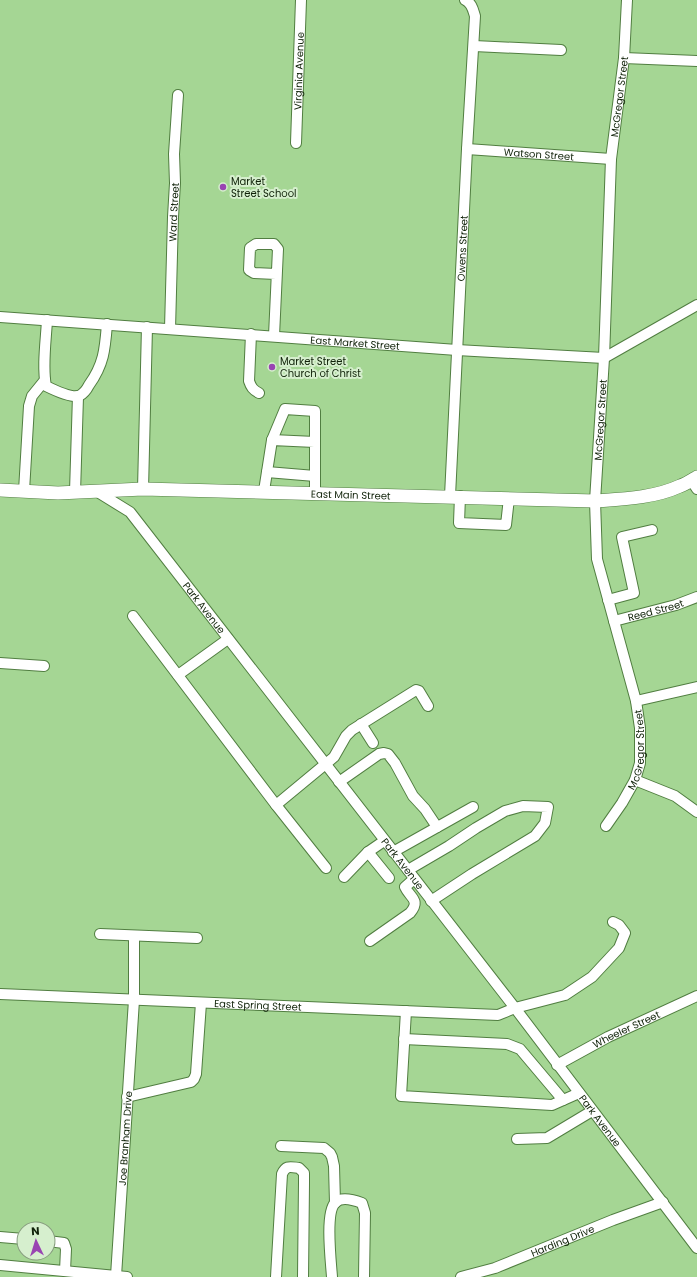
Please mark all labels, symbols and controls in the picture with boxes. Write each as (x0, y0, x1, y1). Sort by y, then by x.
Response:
street label: Virginia Avenue (290, 32, 307, 110)
street label: McGregor Street (606, 55, 632, 138)
street label: Watson Street (503, 144, 575, 164)
place label: Market Street School (231, 174, 297, 201)
street label: Ward Street (165, 182, 183, 242)
marker: Market Street School (218, 182, 228, 192)
street label: Owens Street (453, 215, 471, 282)
street label: East Market Street (310, 332, 401, 353)
place label: Market Street Church of Christ (280, 354, 361, 381)
marker: Market Street Church of Christ (267, 362, 277, 372)
street label: McGregor Street (590, 379, 610, 461)
street label: East Main Street (311, 486, 391, 503)
street label: Park Avenue (179, 579, 229, 637)
street label: Reed Street (626, 595, 686, 625)
street label: McGregor Street (624, 708, 648, 792)
street label: Park Avenue (378, 835, 428, 893)
street label: East Spring Street (214, 996, 302, 1014)
street label: Wheeler Street (590, 1006, 663, 1052)
street label: Joe Branham Drive (114, 1090, 136, 1186)
street label: Park Avenue (576, 1091, 625, 1150)
north arrow (16, 1221, 56, 1261)
street label: Harding Drive (528, 1221, 597, 1260)
text: N (31, 1223, 40, 1239)

